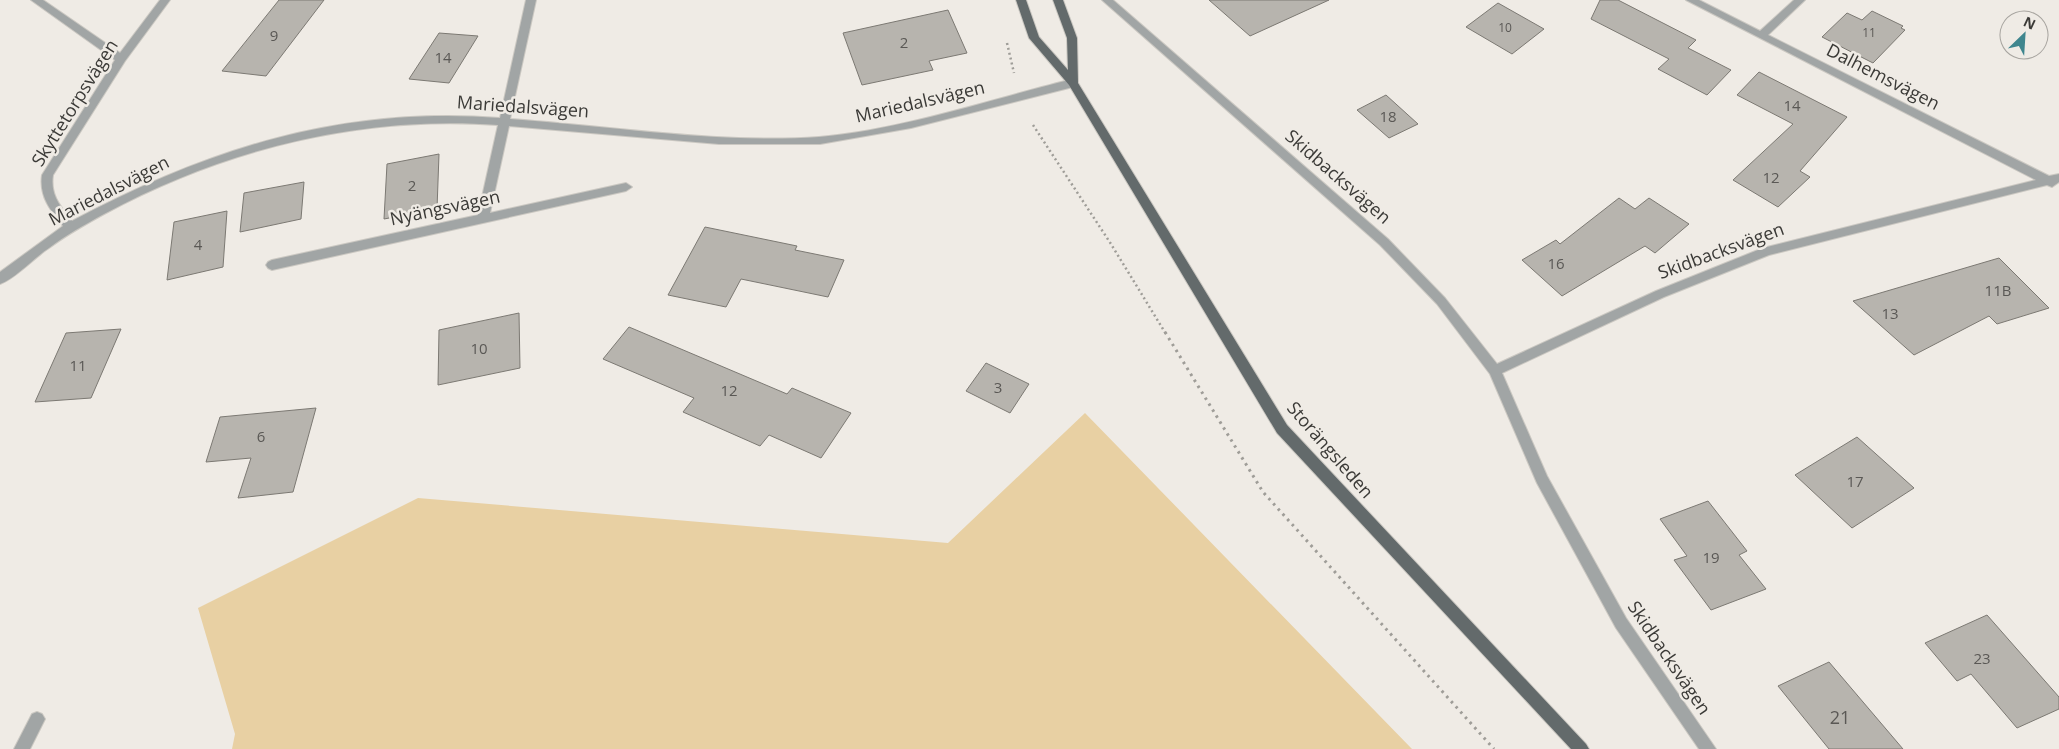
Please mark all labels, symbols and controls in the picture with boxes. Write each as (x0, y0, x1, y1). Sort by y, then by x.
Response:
north arrow (1999, 10, 2049, 60)
text: N (2021, 12, 2039, 34)
house number: 10 (1498, 19, 1512, 36)
house number: 11 (1862, 24, 1876, 41)
house number: 9 (270, 25, 278, 45)
house number: 2 (900, 32, 908, 52)
street label: Skyttetorpsvägen (25, 34, 123, 170)
street label: Dalhemsvägen (1823, 37, 1944, 115)
house number: 14 (434, 47, 452, 67)
street label: Mariedalsvägen (853, 74, 987, 128)
street label: Mariedalsvägen (456, 89, 590, 123)
house number: 14 (1783, 95, 1801, 115)
house number: 18 (1379, 106, 1397, 126)
street label: Skidbacksvägen (1281, 124, 1397, 229)
street label: Mariedalsvägen (44, 149, 173, 231)
house number: 12 (1762, 167, 1780, 187)
house number: 2 (408, 175, 416, 195)
street label: Nyängsvägen (388, 184, 502, 230)
street label: Skidbacksvägen (1654, 216, 1787, 284)
house number: 4 (194, 234, 203, 254)
house number: 16 (1547, 253, 1565, 273)
house number: 11B (1985, 280, 2011, 300)
house number: 13 (1881, 303, 1899, 323)
house number: 10 (470, 338, 488, 358)
house number: 11 (69, 355, 87, 375)
house number: 3 (994, 377, 1002, 397)
house number: 12 (720, 380, 738, 400)
street label: Storängsleden (1282, 396, 1379, 503)
house number: 6 (257, 426, 265, 446)
house number: 17 (1846, 471, 1864, 491)
house number: 19 (1702, 547, 1720, 567)
street label: Skidbacksvägen (1623, 596, 1717, 719)
house number: 23 (1973, 648, 1991, 668)
house number: 21 (1830, 705, 1850, 729)

